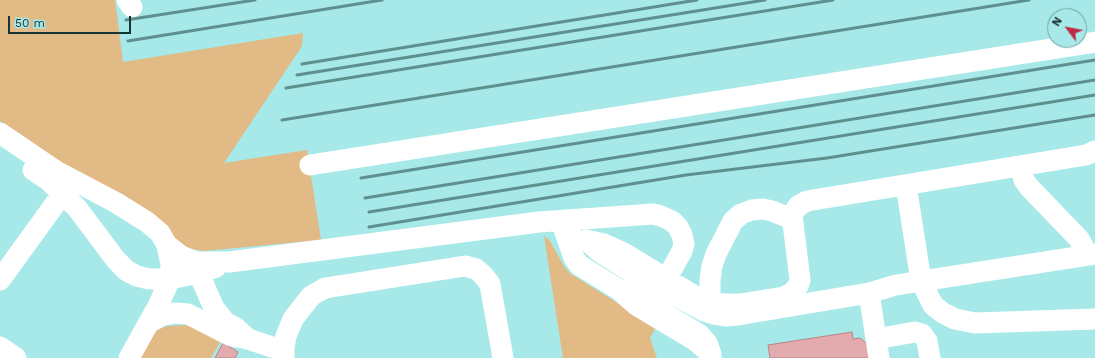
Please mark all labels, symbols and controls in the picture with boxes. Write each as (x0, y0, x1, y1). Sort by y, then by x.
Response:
scale bar (10, 8, 133, 34)
north arrow (1047, 8, 1087, 48)
text: N (1050, 15, 1065, 29)
text: 50 m (15, 16, 45, 30)

